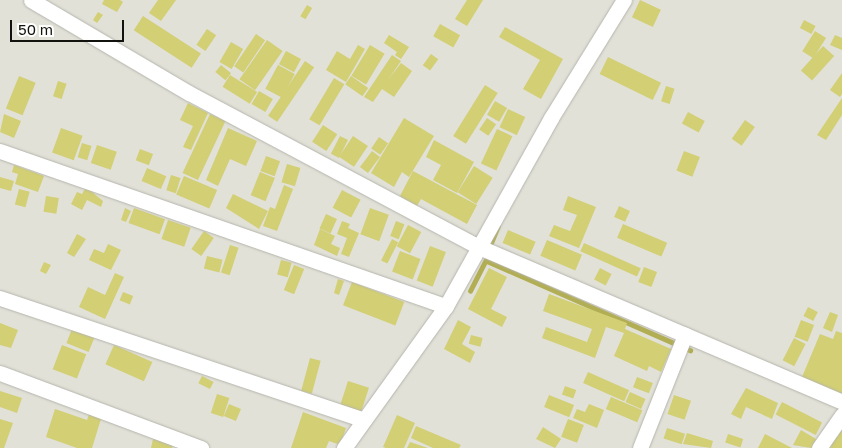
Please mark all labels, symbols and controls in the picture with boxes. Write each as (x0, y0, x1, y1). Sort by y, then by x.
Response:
scale bar (12, 10, 126, 42)
text: 50 m (18, 20, 53, 38)

